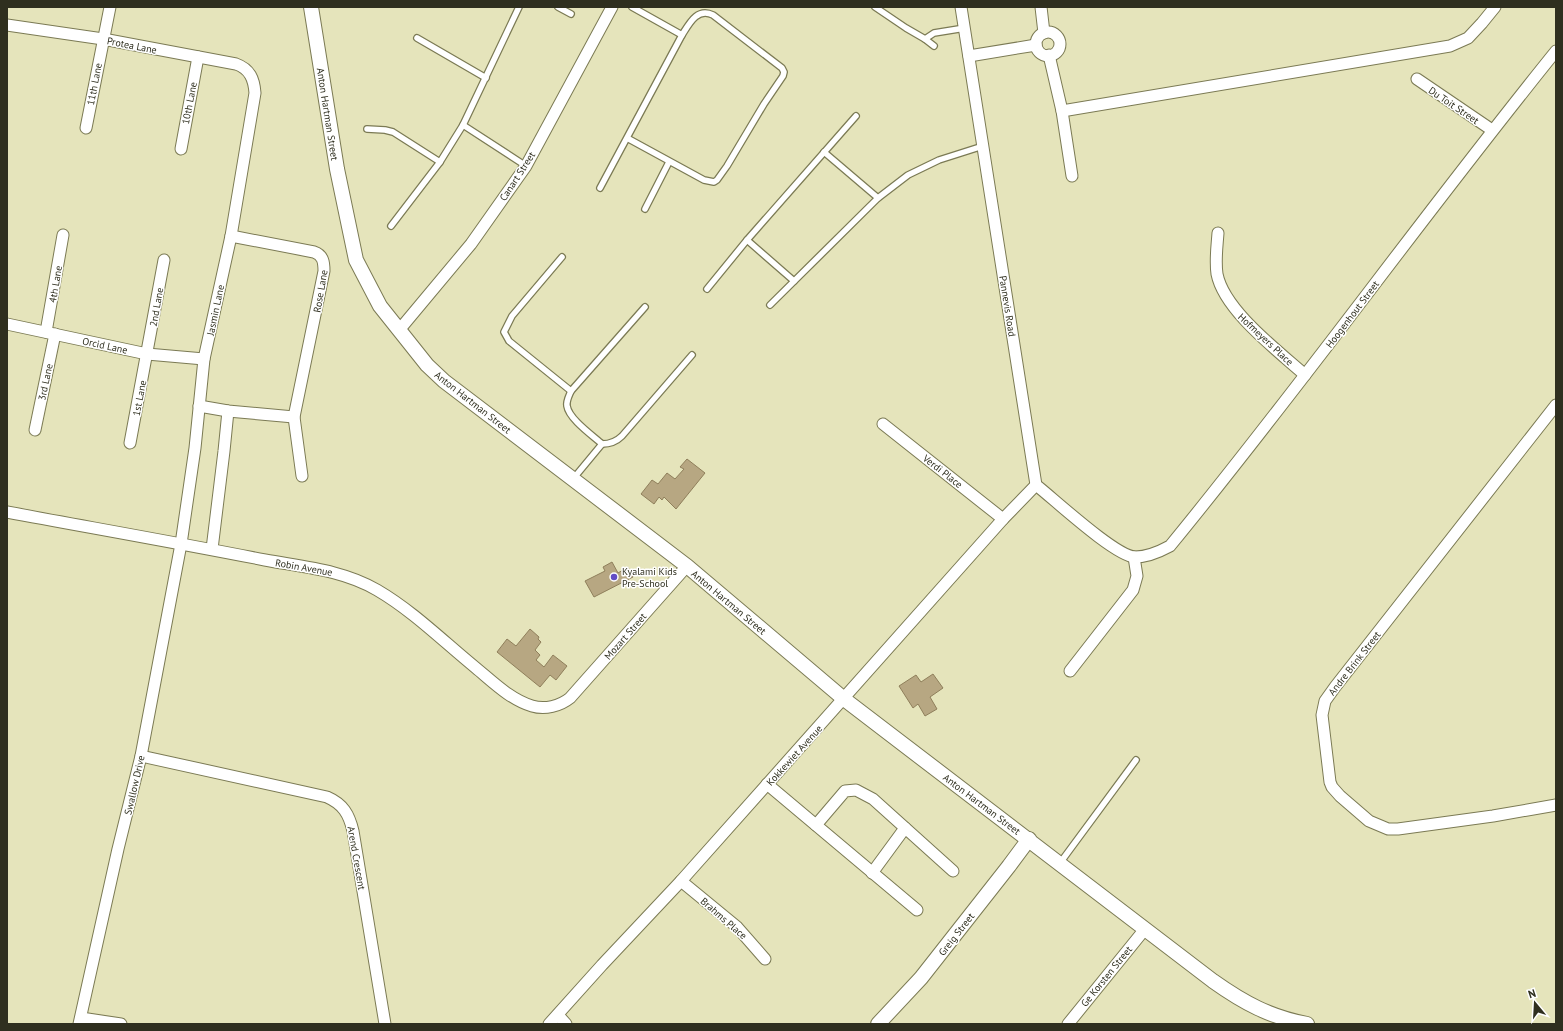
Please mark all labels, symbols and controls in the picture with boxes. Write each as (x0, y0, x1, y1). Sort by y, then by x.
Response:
street label: Protea Lane (106, 34, 158, 57)
street label: 11th Lane (84, 62, 105, 106)
street label: Anton Hartman Street (314, 67, 341, 162)
street label: 10th Lane (179, 81, 200, 125)
street label: Du Toit Street (1426, 84, 1482, 127)
street label: Canart Street (497, 149, 539, 203)
street label: 4th Lane (46, 265, 65, 304)
street label: Rose Lane (310, 269, 331, 314)
street label: Pannevis Road (996, 275, 1019, 337)
street label: Hoogenhout Street (1323, 277, 1382, 351)
street label: Jasmin Lane (204, 284, 227, 338)
street label: 2nd Lane (147, 287, 166, 328)
street label: Hofmeyers Place (1235, 310, 1296, 368)
street label: Orcid Lane (81, 334, 129, 357)
street label: 3rd Lane (35, 362, 56, 402)
street label: Anton Hartman Street (432, 368, 514, 437)
street label: 1st Lane (130, 379, 149, 417)
street label: Verdi Place (919, 451, 965, 491)
street label: Robin Avenue (274, 556, 334, 579)
place label: Kyalami Kids Pre-School (622, 565, 677, 590)
street label: Anton Hartman Street (689, 567, 769, 638)
marker: Kyalami Kids Pre-School (609, 572, 619, 582)
street label: Mozart Street (601, 610, 650, 662)
street label: Andre Brink Street (1325, 628, 1384, 698)
street label: Kokkewiet Avenue (764, 722, 825, 788)
street label: Swallow Drive (121, 754, 148, 816)
street label: Anton Hartman Street (940, 771, 1023, 838)
street label: Arend Crescent (345, 825, 369, 891)
street label: Brahms Place (698, 895, 750, 942)
street label: Greig Street (936, 910, 978, 958)
street label: Ge Korsten Street (1078, 943, 1135, 1009)
north arrow (1515, 983, 1555, 1023)
text: N (1526, 986, 1538, 1001)

